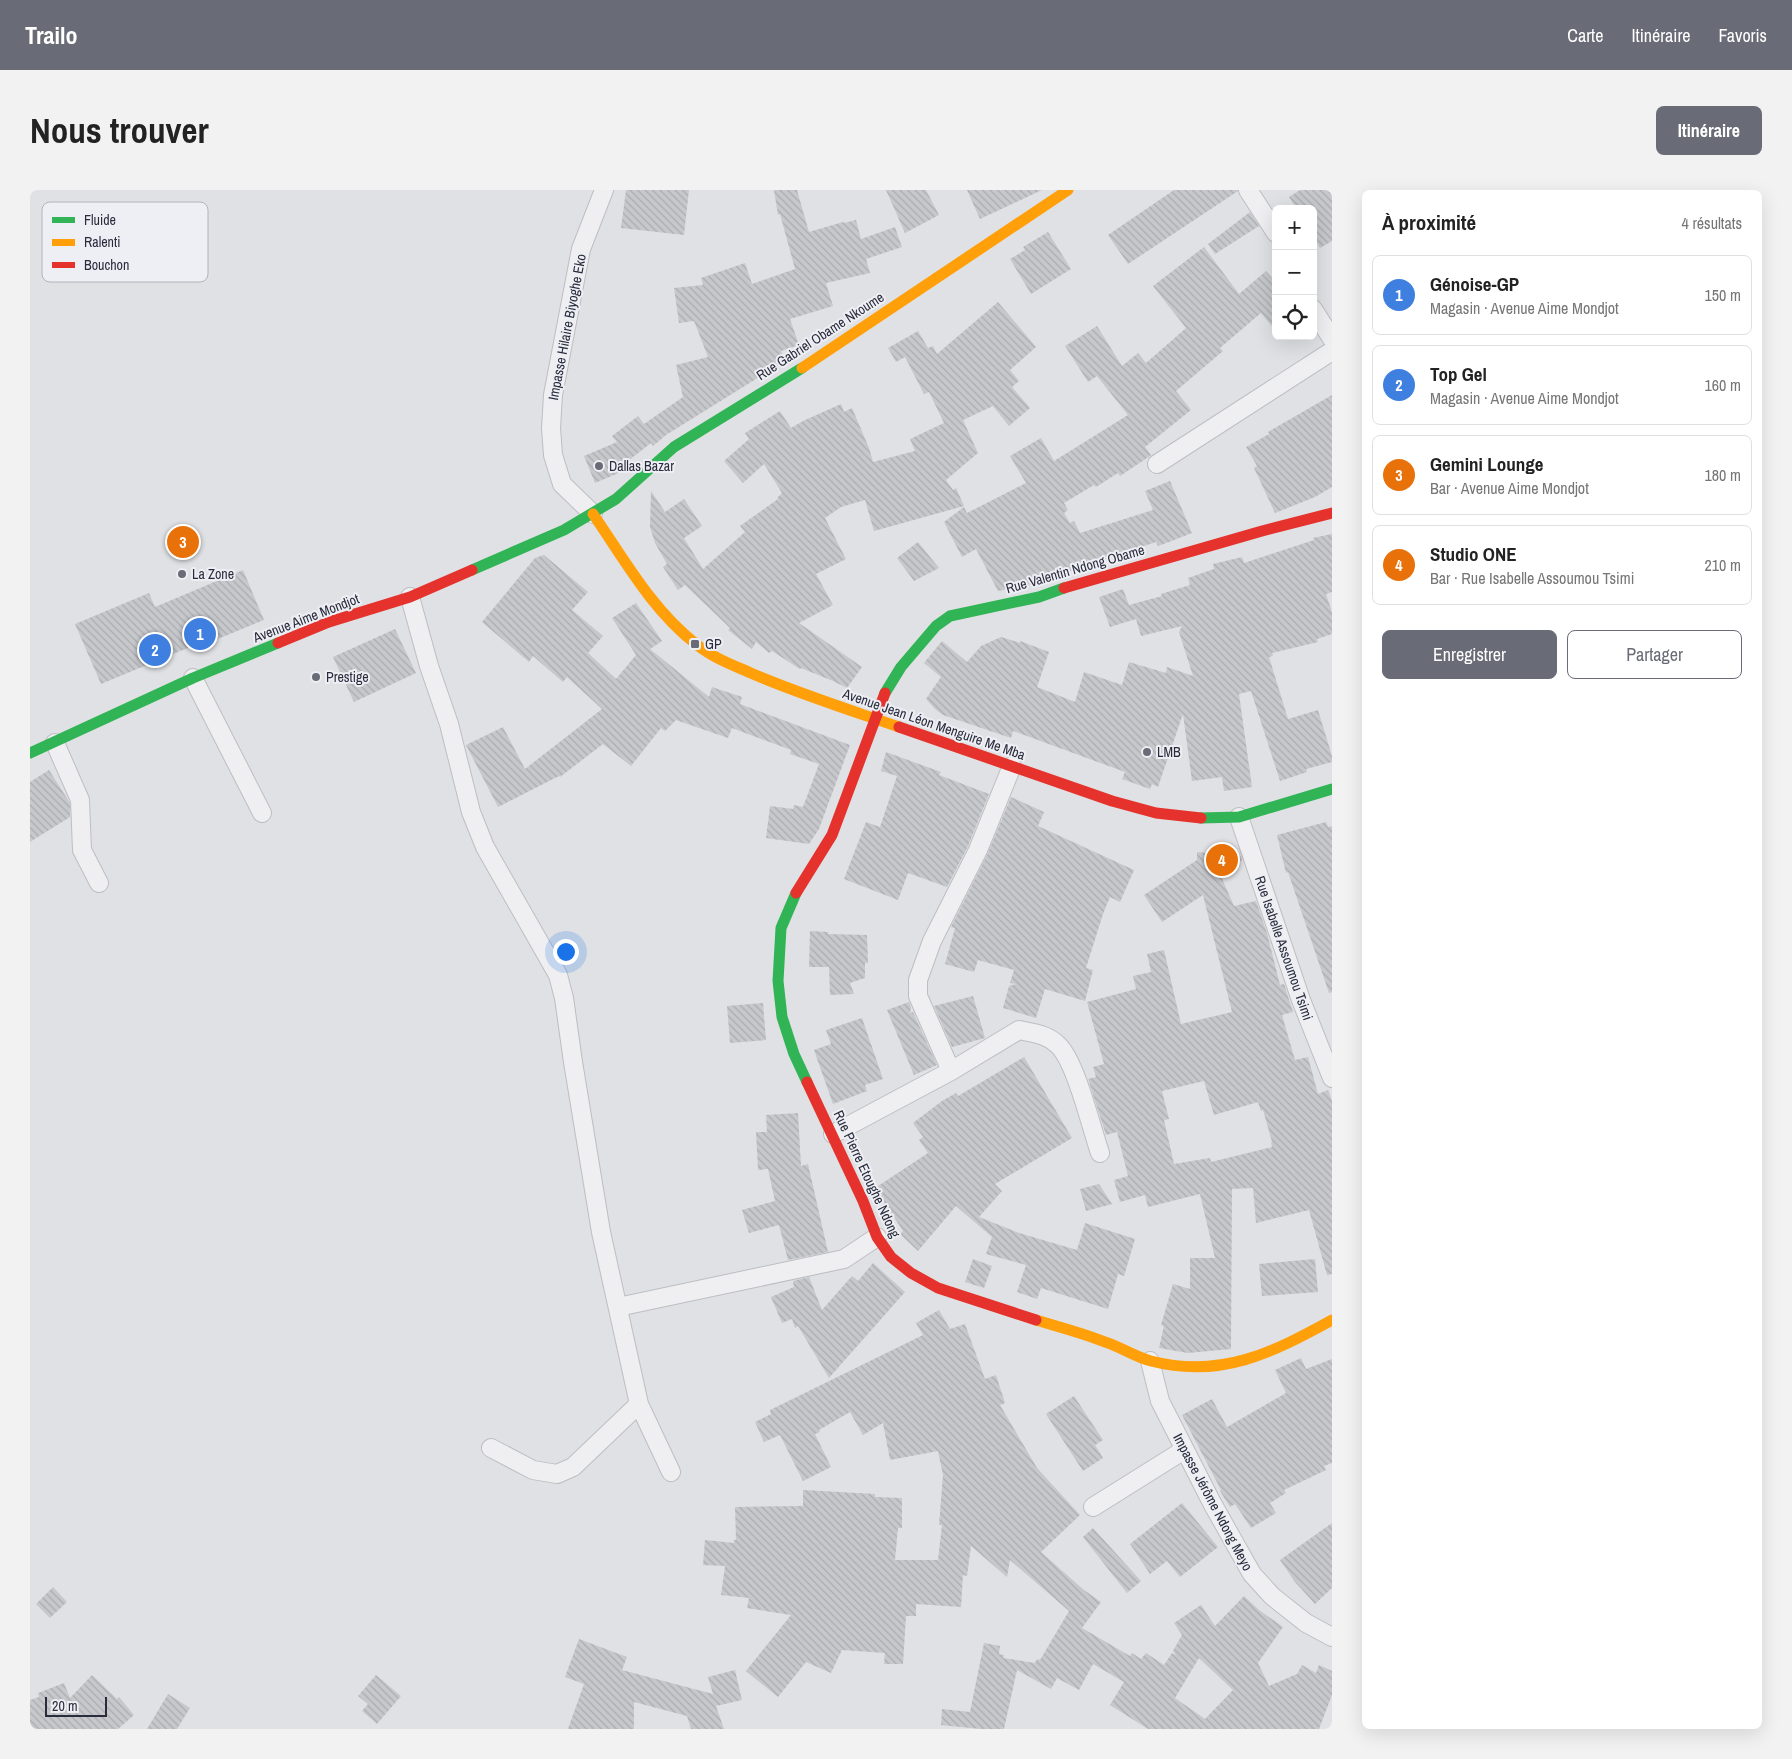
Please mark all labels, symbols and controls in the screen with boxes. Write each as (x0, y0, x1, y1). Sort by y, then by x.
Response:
text: Trailo (25, 19, 78, 51)
text: Carte (1567, 23, 1603, 48)
text: Itinéraire (1631, 23, 1691, 48)
text: Favoris (1719, 23, 1767, 48)
button: Itinéraire (1656, 106, 1762, 155)
text: Nous trouver (30, 107, 209, 154)
legend (42, 202, 208, 282)
map controls (1272, 205, 1317, 340)
button: + (1272, 205, 1317, 250)
text: À proximité (1382, 208, 1476, 237)
text: Fluide (84, 211, 116, 229)
text: 4 résultats (1681, 212, 1742, 234)
text: Ralenti (84, 233, 120, 251)
button: − (1272, 250, 1317, 295)
street label: Impasse Hilaire Biyoghe Eko (544, 252, 590, 402)
text: Bouchon (84, 256, 129, 274)
text: Génoise-GP (1430, 271, 1519, 297)
text: 1 (1395, 284, 1403, 306)
text: 150 m (1705, 284, 1741, 306)
street label: Rue Gabriel Obame Nkoume (753, 288, 887, 384)
button: locate (1272, 295, 1317, 340)
text: Magasin · Avenue Aime Mondjot (1430, 297, 1619, 319)
text: Top Gel (1430, 361, 1487, 387)
text: 2 (1395, 374, 1403, 396)
text: 160 m (1705, 374, 1741, 396)
text: Magasin · Avenue Aime Mondjot (1430, 387, 1619, 409)
text: Gemini Lounge (1430, 451, 1543, 477)
place label: Dallas Bazar (609, 457, 674, 475)
marker: Dallas Bazar (593, 460, 605, 472)
text: 3 (1395, 464, 1403, 486)
text: 180 m (1705, 464, 1741, 486)
text: Bar · Avenue Aime Mondjot (1430, 477, 1589, 499)
pin: 3 (167, 523, 199, 561)
street label: Rue Valentin Ndong Obame (1004, 541, 1146, 597)
text: Studio ONE (1430, 541, 1517, 567)
text: 4 (1395, 554, 1403, 576)
text: 210 m (1705, 554, 1741, 576)
place label: La Zone (192, 565, 234, 583)
text: Bar · Rue Isabelle Assoumou Tsimi (1430, 567, 1634, 589)
marker: La Zone (176, 568, 188, 580)
street label: Avenue Aime Mondjot (249, 590, 362, 647)
pin: 1 (184, 615, 216, 653)
button: Enregistrer (1382, 630, 1557, 679)
button: Partager (1567, 630, 1742, 679)
pin: 2 (139, 631, 171, 669)
place label: GP (705, 635, 722, 653)
marker: GP (689, 638, 701, 650)
place label: Prestige (326, 668, 369, 686)
marker: Prestige (310, 671, 322, 683)
street label: Avenue Jean Léon Menguire Me Mba (839, 684, 1028, 764)
place label: LMB (1157, 743, 1181, 761)
marker: LMB (1141, 746, 1153, 758)
pin: 4 (1206, 841, 1238, 879)
street label: Rue Isabelle Assoumou Tsimi (1251, 874, 1317, 1022)
your location (553, 939, 579, 965)
street label: Rue Pierre Etoughe Ndong (830, 1107, 905, 1241)
street label: Impasse Jérôme Ndong Meyo (1169, 1430, 1257, 1574)
scale bar (45, 1694, 108, 1717)
text: 20 m (52, 1697, 78, 1715)

